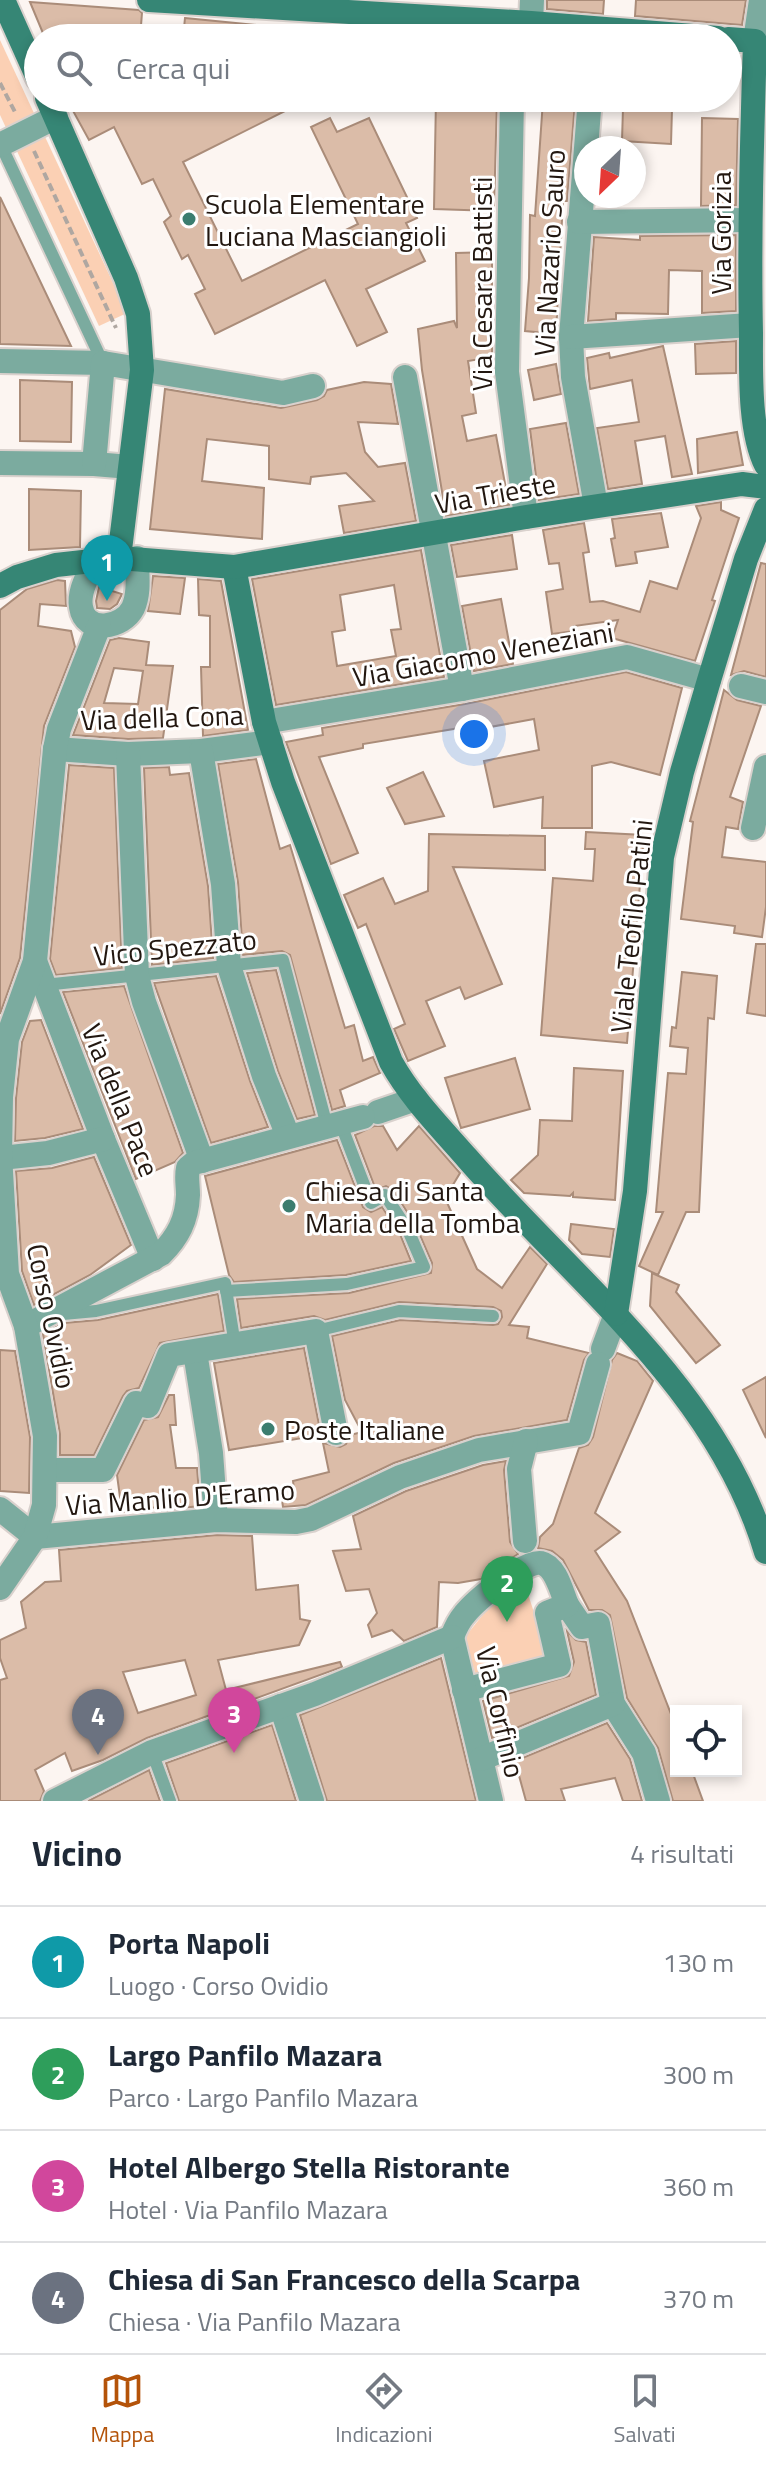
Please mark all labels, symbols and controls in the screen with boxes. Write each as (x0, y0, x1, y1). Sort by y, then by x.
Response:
search box (24, 24, 742, 112)
text: Cerca qui (116, 45, 230, 91)
icon: search (52, 46, 96, 90)
north arrow (574, 136, 646, 208)
street label: Via Nazario Sauro (522, 148, 576, 358)
street label: Via Gorizia (699, 171, 742, 295)
street label: Via Cesare Battisti (460, 177, 503, 391)
place label: Scuola Elementare Luciana Masciangioli (205, 182, 447, 257)
marker: Scuola Elementare Luciana Masciangioli (180, 210, 198, 228)
street label: Via Trieste (431, 461, 559, 525)
pin: 1 (81, 535, 133, 601)
street label: Via Giacomo Veneziani (349, 610, 617, 698)
street label: Via della Cona (80, 693, 244, 741)
your location (454, 714, 494, 754)
street label: Viale Teofilo Patini (598, 817, 664, 1035)
street label: Vico Spezzato (91, 917, 259, 977)
street label: Via della Pace (71, 1017, 171, 1183)
place label: Chiesa di Santa Maria della Tomba (305, 1169, 520, 1244)
marker: Chiesa di Santa Maria della Tomba (280, 1197, 298, 1215)
street label: Corso Ovidio (16, 1240, 88, 1392)
place label: Poste Italiane (284, 1408, 445, 1451)
marker: Poste Italiane (259, 1420, 277, 1438)
street label: Via Manlio D'Eramo (64, 1468, 296, 1526)
pin: 2 (481, 1556, 533, 1622)
street label: Via Corfinio (465, 1642, 537, 1782)
pin: 3 (208, 1687, 260, 1753)
pin: 4 (72, 1689, 124, 1755)
map controls (670, 1705, 742, 1777)
button: locate (670, 1705, 742, 1777)
text: Vicino (32, 1827, 122, 1879)
text: 4 risultati (630, 1834, 734, 1873)
text: Porta Napoli (108, 1920, 270, 1966)
text: 1 (51, 1943, 65, 1982)
text: 130 m (663, 1943, 734, 1982)
text: Luogo · Corso Ovidio (108, 1966, 329, 2005)
text: Largo Panfilo Mazara (108, 2032, 382, 2078)
text: 2 (51, 2055, 65, 2094)
text: 300 m (663, 2055, 734, 2094)
text: Parco · Largo Panfilo Mazara (108, 2078, 418, 2117)
text: Hotel Albergo Stella Ristorante (108, 2144, 510, 2190)
text: 3 (51, 2167, 65, 2206)
text: 360 m (663, 2167, 734, 2206)
text: Hotel · Via Panfilo Mazara (108, 2190, 388, 2229)
text: Chiesa di San Francesco della Scarpa (108, 2256, 580, 2302)
text: 4 (51, 2279, 65, 2318)
text: 370 m (663, 2279, 734, 2318)
text: Chiesa · Via Panfilo Mazara (108, 2302, 400, 2341)
tab: Mappa (90, 2369, 154, 2451)
tab: Indicazioni (335, 2369, 433, 2451)
tab: Salvati (614, 2369, 676, 2451)

